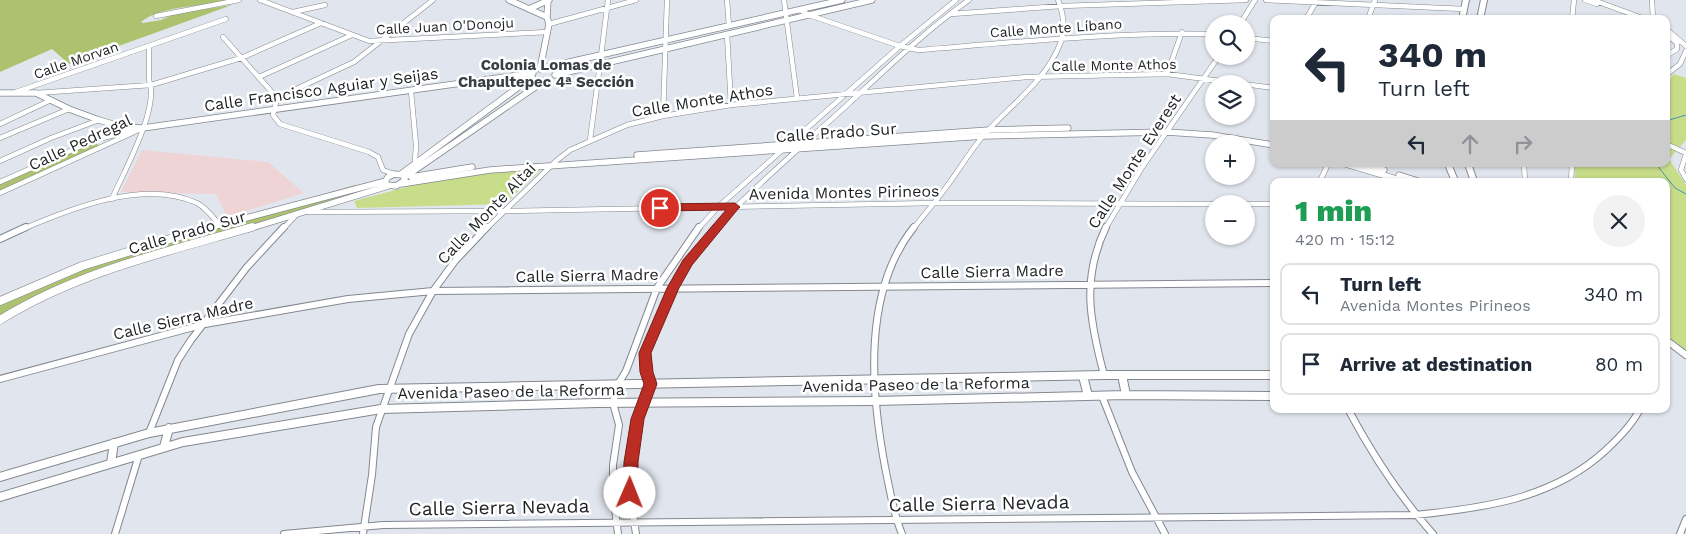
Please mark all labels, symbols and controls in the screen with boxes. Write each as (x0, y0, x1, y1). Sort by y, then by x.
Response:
street label: Calle Juan O'Donoju (376, 14, 514, 38)
street label: Calle Monte Líbano (989, 15, 1123, 41)
map controls (1205, 15, 1255, 245)
button: search (1205, 15, 1255, 65)
text: 340 m (1378, 34, 1487, 76)
icon: left (1295, 35, 1360, 100)
street label: Calle Morvan (32, 38, 120, 82)
district label: Colonia Lomas de Chapultepec 4ª Sección (458, 56, 634, 91)
street label: Calle Monte Athos (1051, 56, 1177, 74)
street label: Calle Francisco Aguiar y Seijas (203, 64, 439, 115)
button: layers (1205, 75, 1255, 125)
text: Turn left (1378, 76, 1470, 101)
street label: Calle Monte Athos (630, 80, 774, 121)
street label: Calle Monte Everest (1084, 90, 1185, 232)
street label: Calle Pedregal (26, 110, 135, 175)
street label: Calle Prado Sur (775, 119, 898, 146)
icon: left (1403, 130, 1431, 158)
icon: ahead (1456, 130, 1484, 158)
icon: right (1509, 130, 1537, 158)
button: + (1205, 135, 1255, 185)
street label: Calle Monte Altai (433, 159, 540, 268)
street label: Avenida Montes Pirineos (749, 181, 939, 204)
pin (639, 187, 681, 229)
text: 1 min (1295, 193, 1372, 228)
icon: arrive (646, 194, 674, 222)
button: − (1205, 195, 1255, 245)
button: close (1593, 195, 1645, 247)
street label: Calle Prado Sur (126, 207, 249, 258)
text: 420 m · 15:12 (1295, 230, 1395, 249)
street label: Calle Sierra Madre (920, 261, 1064, 282)
street label: Calle Sierra Madre (515, 265, 659, 286)
text: Turn left (1340, 273, 1421, 296)
icon: left (1297, 280, 1325, 308)
text: 340 m (1584, 283, 1643, 306)
street label: Calle Sierra Madre (111, 293, 255, 344)
text: Avenida Montes Pirineos (1340, 296, 1531, 315)
icon: arrive (1297, 350, 1325, 378)
text: Arrive at destination (1340, 353, 1532, 376)
text: 80 m (1595, 353, 1643, 376)
street label: Avenida Paseo de la Reforma (802, 373, 1030, 396)
street label: Avenida Paseo de la Reforma (397, 380, 625, 403)
position arrow (603, 466, 655, 518)
street label: Calle Sierra Nevada (889, 490, 1070, 517)
street label: Calle Sierra Nevada (409, 494, 590, 521)

